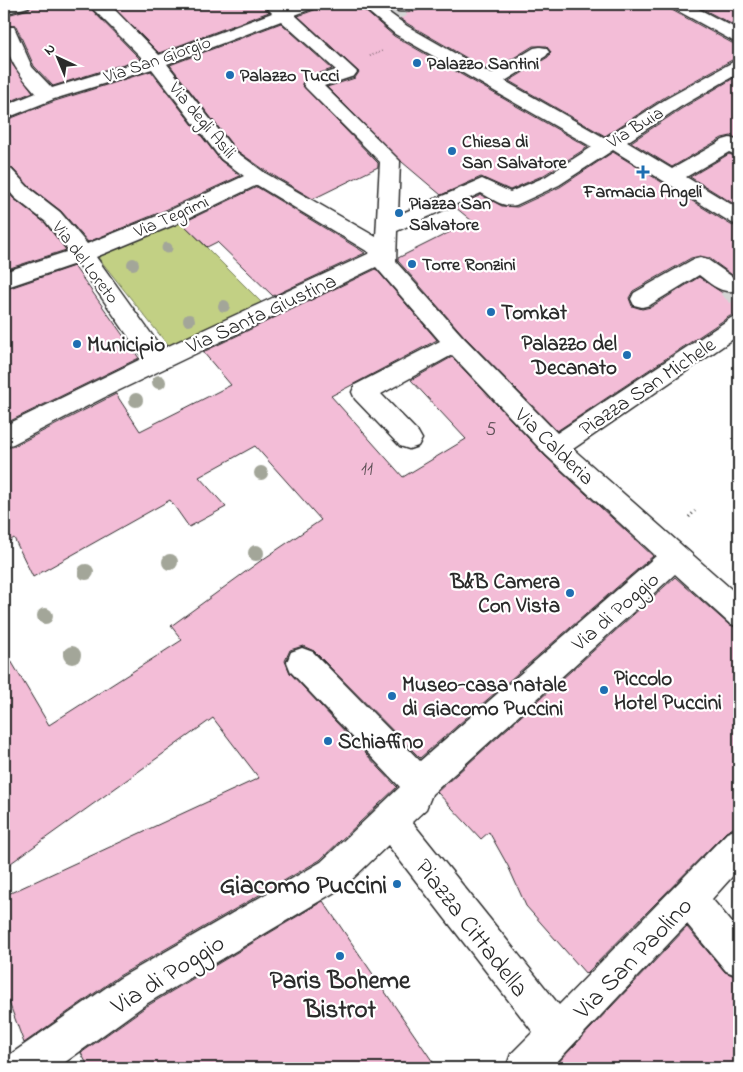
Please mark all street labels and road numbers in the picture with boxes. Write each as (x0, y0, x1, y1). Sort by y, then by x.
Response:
street label: Via San Giorgio (100, 30, 215, 93)
street label: Via degli Asili (160, 77, 241, 166)
street label: Via Buia (602, 101, 669, 157)
street label: Via Tegrimi (129, 190, 214, 247)
street label: Via del Loreto (44, 216, 124, 310)
street label: Via Santa Giustina (181, 267, 342, 363)
street label: Piazza San Michele (574, 330, 723, 444)
street label: Via Calderia (506, 401, 600, 493)
street label: Via di Poggio (565, 566, 668, 661)
street label: Piazza Cittadella (405, 852, 536, 1006)
street label: Via San Paolino (566, 890, 702, 1029)
street label: Via di Poggio (104, 926, 233, 1026)

